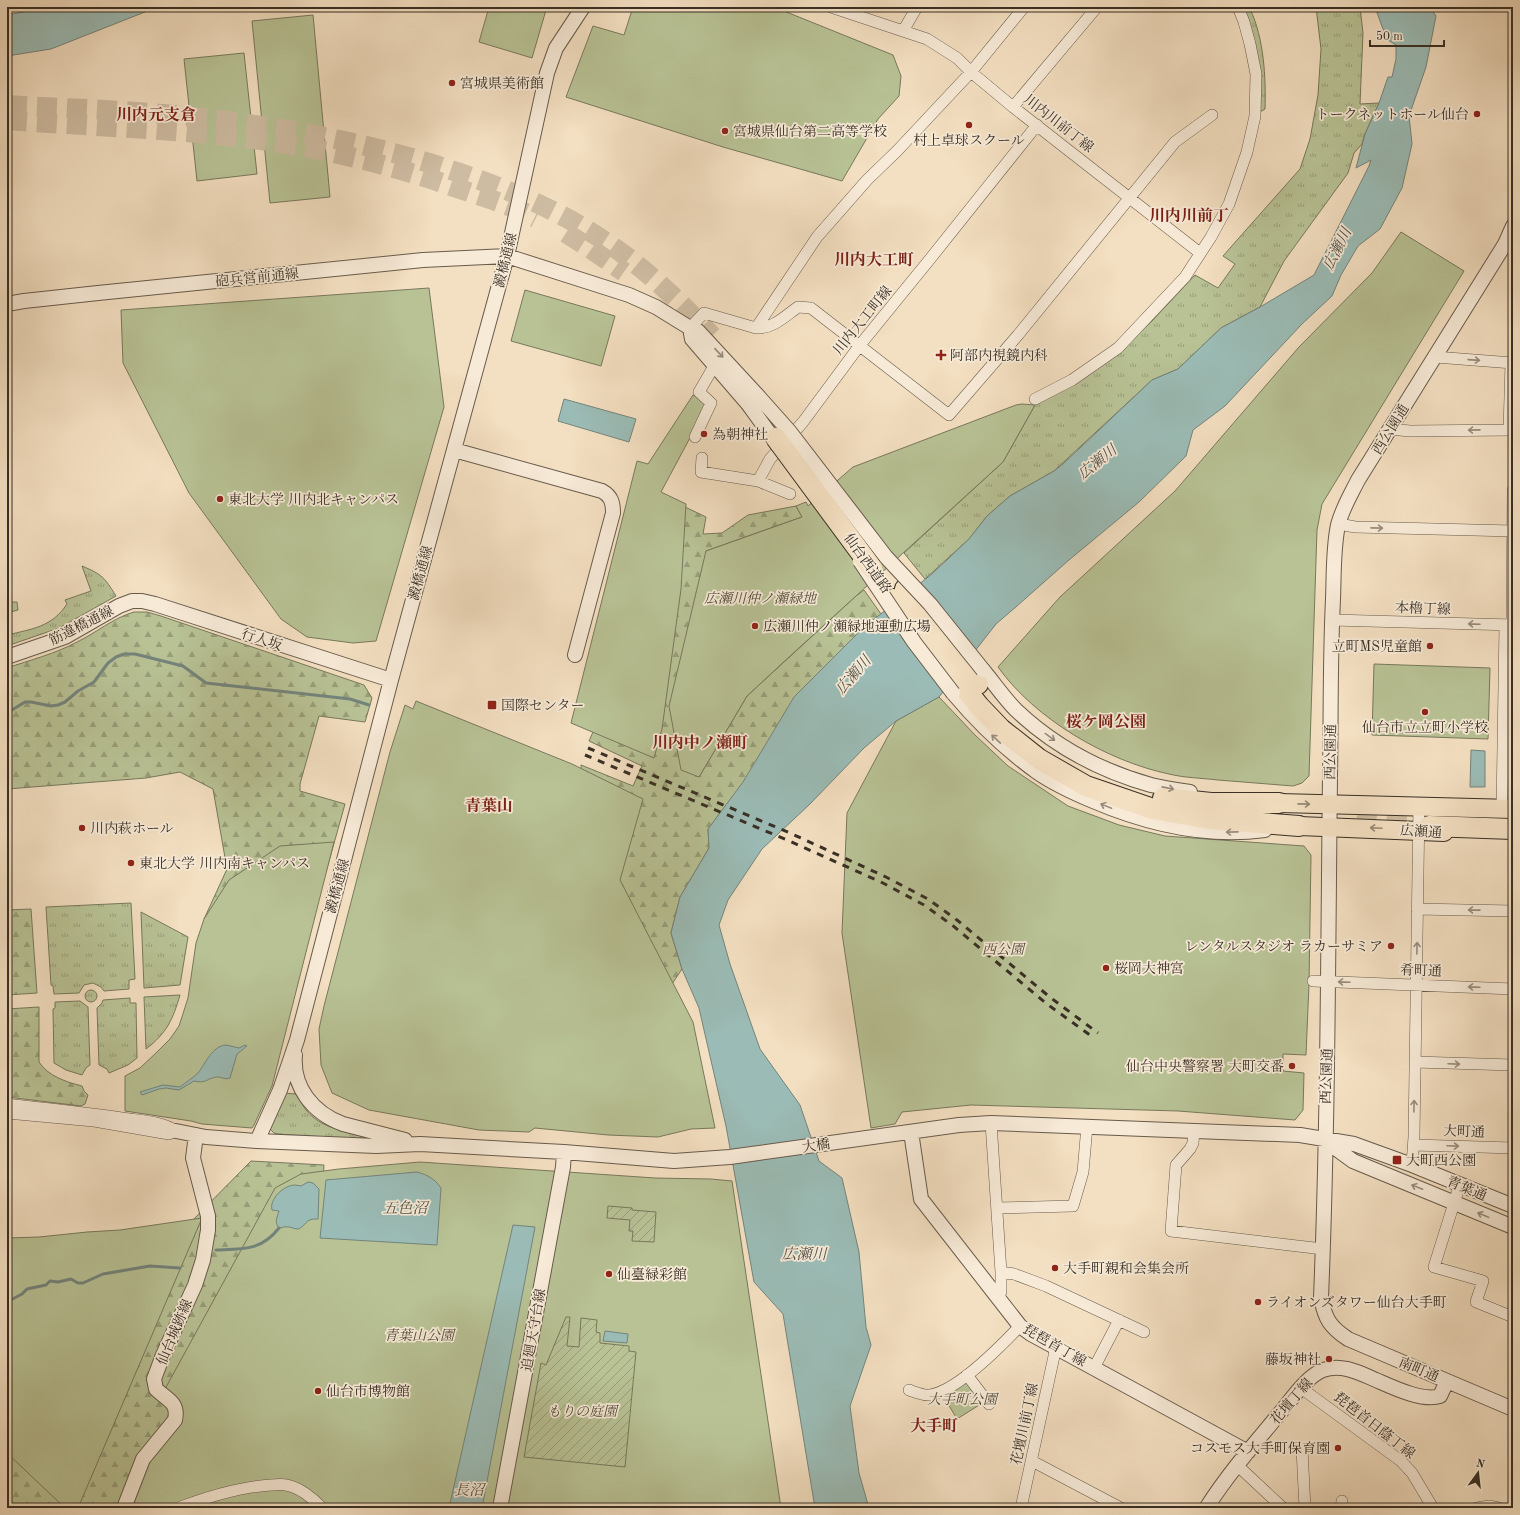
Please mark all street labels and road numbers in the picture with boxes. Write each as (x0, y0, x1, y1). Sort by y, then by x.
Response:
street label: 川内川前丁線 (1021, 92, 1096, 155)
street label: 澱橋通線 (491, 231, 520, 289)
street label: 砲兵営前通線 (214, 266, 300, 289)
street label: 川内大工町線 (830, 283, 895, 358)
street label: 西公園通 (1369, 402, 1412, 457)
street label: 仙台西道路 (841, 530, 895, 596)
street label: 澱橋通線 (406, 544, 435, 602)
street label: 本櫓丁線 (1395, 600, 1451, 617)
street label: 筋違橋通線 (47, 603, 116, 648)
street label: 行人坂 (240, 626, 284, 653)
street label: 西公園通 (1323, 724, 1338, 780)
street label: 広瀬通 (1399, 823, 1442, 840)
street label: 澱橋通線 (323, 857, 352, 915)
street label: 肴町通 (1400, 962, 1442, 979)
street label: 西公園通 (1318, 1048, 1335, 1104)
street label: 大町通 (1443, 1123, 1485, 1140)
street label: 大橋 (801, 1136, 831, 1155)
street label: 青葉通 (1445, 1174, 1489, 1203)
street label: 追廻天守台線 (518, 1287, 548, 1373)
street label: 仙台城跡線 (153, 1297, 195, 1367)
street label: 琵琶首丁線 (1021, 1321, 1089, 1369)
street label: 南町通 (1397, 1354, 1441, 1385)
street label: 花壇丁線 (1267, 1375, 1315, 1427)
street label: 花壇川前丁線 (1008, 1381, 1041, 1467)
street label: 琵琶首日蔭丁線 (1331, 1389, 1418, 1461)

